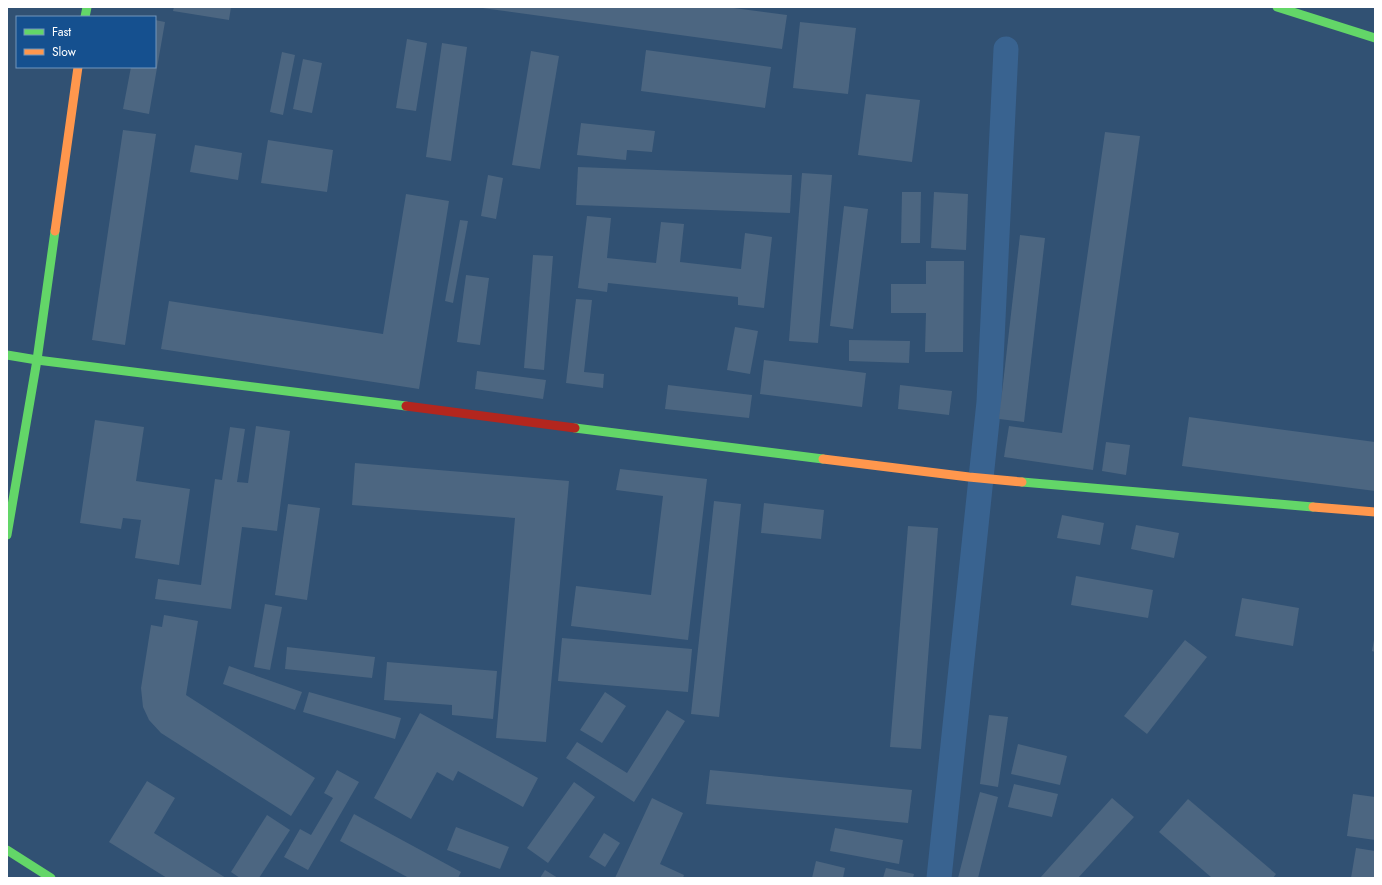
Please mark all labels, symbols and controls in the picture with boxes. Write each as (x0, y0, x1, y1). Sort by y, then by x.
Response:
legend (16, 16, 156, 68)
text: Fast (52, 23, 71, 41)
text: Slow (52, 43, 77, 61)

